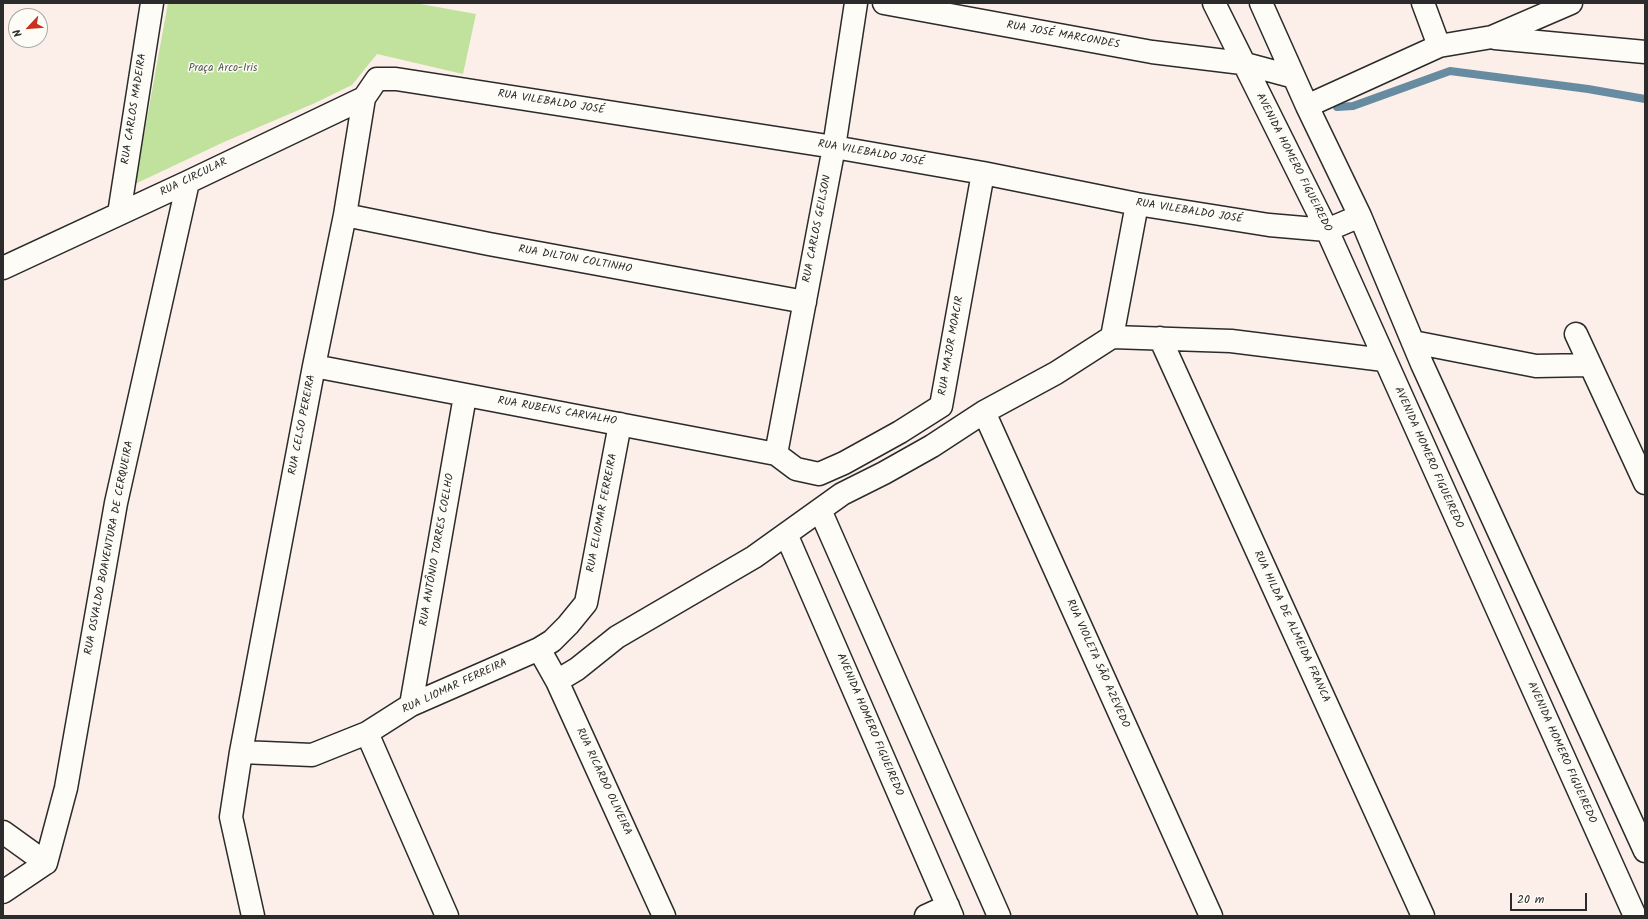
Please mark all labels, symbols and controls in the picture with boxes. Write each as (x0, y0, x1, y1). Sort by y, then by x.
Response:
north arrow (8, 8, 48, 48)
street label: RUA JOSÉ MARCONDES (1005, 20, 1121, 52)
text: N (9, 26, 28, 40)
street label: RUA CARLOS MADEIRA (120, 53, 150, 165)
park label: Praça Arco-Iris (189, 62, 257, 76)
street label: RUA VILEBALDO JOSÉ (497, 88, 605, 118)
street label: AVENIDA HOMERO FIGUEIREDO (1252, 91, 1334, 235)
street label: RUA VILEBALDO JOSÉ (817, 138, 925, 170)
street label: RUA CIRCULAR (158, 156, 230, 200)
street label: RUA CARLOS GEILSON (801, 174, 835, 284)
street label: RUA VILEBALDO JOSÉ (1135, 197, 1243, 227)
street label: RUA DILTON COLTINHO (517, 243, 633, 277)
street label: RUA MAJOR MOACIR (937, 295, 967, 397)
street label: RUA CELSO PEREIRA (287, 374, 319, 476)
street label: AVENIDA HOMERO FIGUEIREDO (1391, 385, 1465, 531)
street label: RUA RUBENS CARVALHO (496, 395, 618, 429)
street label: RUA OSVALDO BOAVENTURA DE CERQUEIRA (83, 440, 137, 656)
street label: RUA ELIOMAR FERREIRA (585, 452, 621, 574)
street label: RUA ANTÔNIO TORRES COELHO (418, 473, 458, 627)
street label: RUA HILDA DE ALMEIDA FRANCA (1250, 549, 1332, 705)
street label: RUA VIOLETA SÃO AZEVEDO (1063, 598, 1131, 730)
street label: AVENIDA HOMERO FIGUEIREDO (833, 652, 905, 798)
street label: RUA LIOMAR FERREIRA (400, 657, 510, 717)
street label: AVENIDA HOMERO FIGUEIREDO (1524, 680, 1598, 826)
street label: RUA RICARDO OLIVEIRA (572, 726, 634, 838)
scale bar (1512, 885, 1589, 911)
text: 20 m (1517, 890, 1544, 909)

